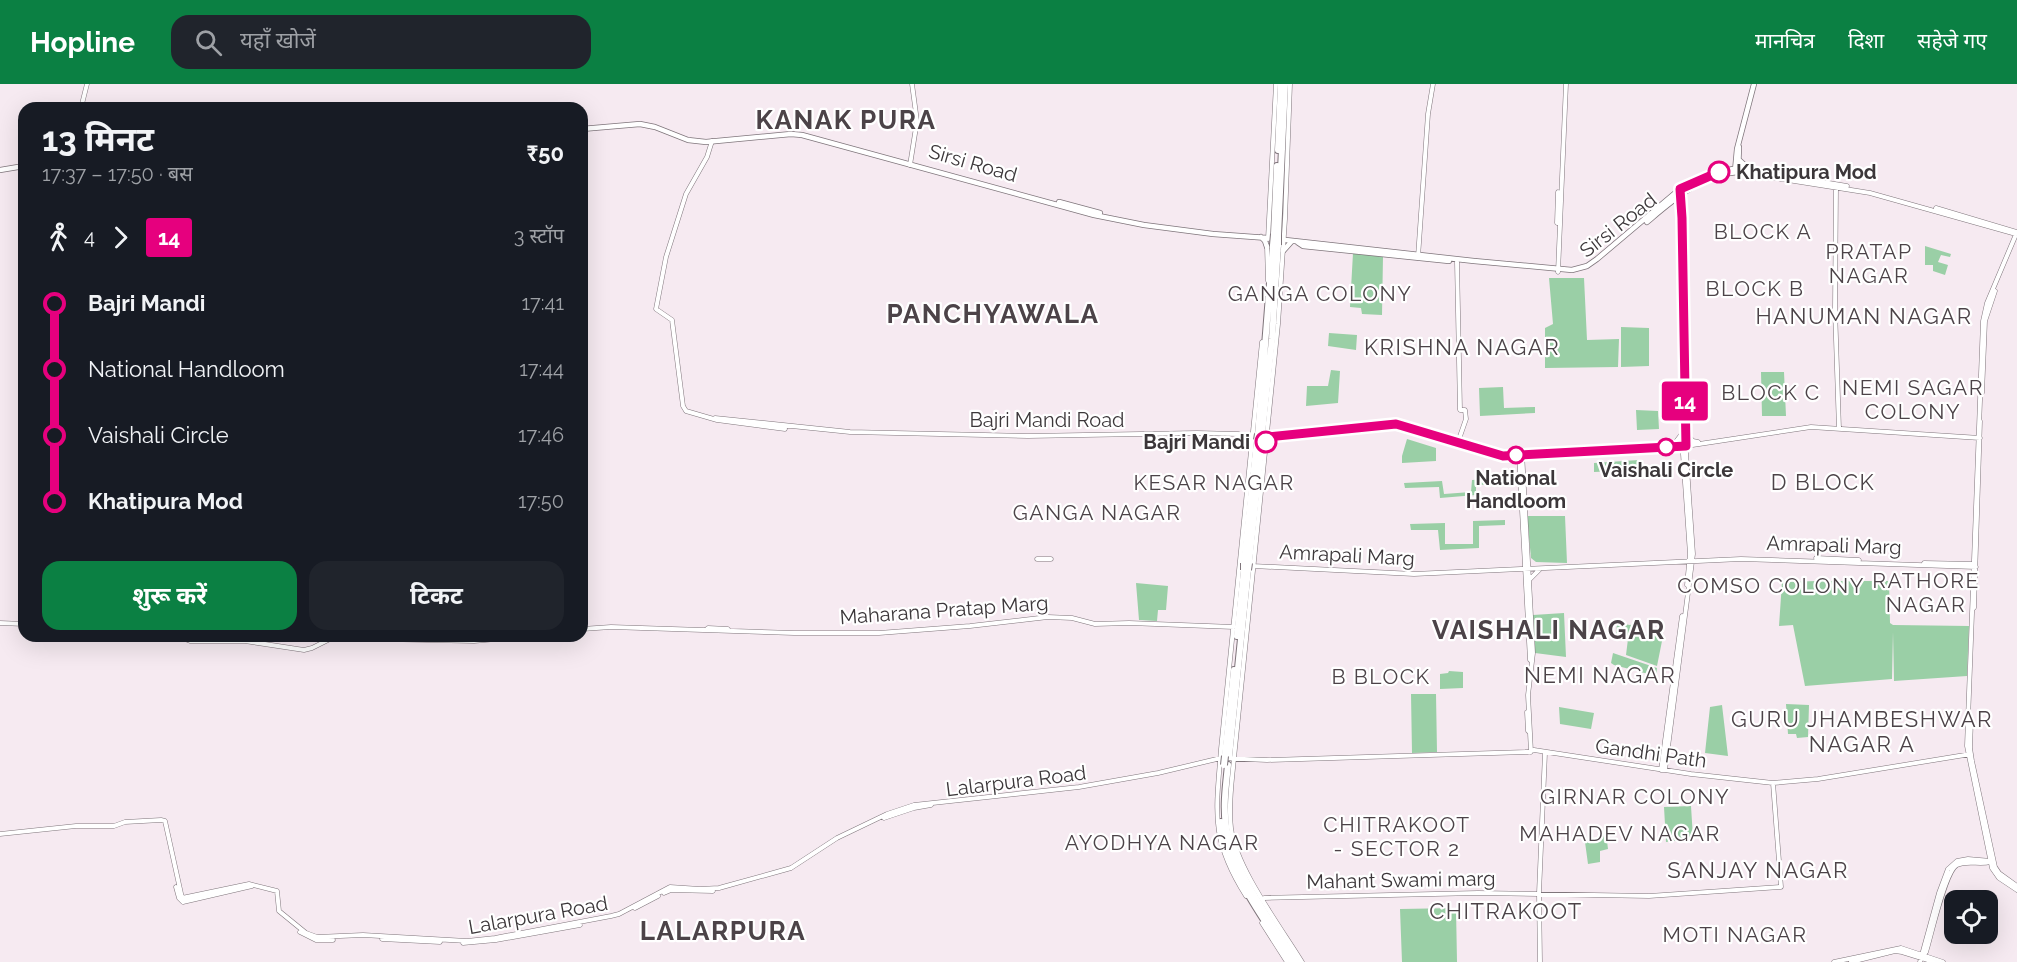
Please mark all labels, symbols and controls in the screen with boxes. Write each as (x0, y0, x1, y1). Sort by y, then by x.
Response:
search box (171, 15, 591, 69)
text: Hopline (30, 26, 135, 59)
icon: search (192, 26, 225, 59)
text: यहाँ खोजें (240, 27, 316, 53)
text: मानचित्र (1755, 28, 1815, 53)
text: दिशा (1848, 28, 1884, 53)
text: सहेजे गए (1917, 28, 1987, 53)
district label: KANAK PURA (756, 105, 936, 135)
text: 13 मिनट (42, 120, 154, 159)
street label: Sirsi Road (926, 139, 1020, 187)
text: ₹50 (527, 140, 564, 166)
place label: Khatipura Mod (1736, 160, 1877, 184)
marker: Khatipura Mod (1708, 161, 1730, 183)
text: 17:37 – 17:50 · बस (42, 162, 193, 186)
street label: Sirsi Road (1575, 188, 1661, 262)
district label: BLOCK A (1714, 219, 1812, 244)
icon: walk (42, 221, 75, 254)
icon: forward (104, 221, 137, 254)
text: 3 स्टॉप (514, 224, 564, 248)
text: 4 (84, 225, 95, 249)
text: 14 (158, 225, 180, 250)
district label: PRATAP NAGAR (1825, 239, 1913, 288)
district label: BLOCK B (1706, 276, 1804, 301)
district label: GANGA COLONY (1228, 281, 1412, 306)
text: Bajri Mandi (88, 290, 205, 316)
text: 17:41 (522, 291, 564, 315)
district label: PANCHYAWALA (887, 299, 1100, 329)
district label: HANUMAN NAGAR (1755, 303, 1973, 329)
district label: KRISHNA NAGAR (1364, 334, 1560, 360)
text: National Handloom (88, 356, 285, 382)
text: 17:44 (519, 357, 564, 381)
district label: NEMI SAGAR COLONY (1842, 375, 1984, 424)
district label: BLOCK C (1721, 380, 1821, 405)
line badge: 14 (1658, 382, 1712, 420)
text: 14 (1674, 389, 1696, 414)
street label: Bajri Mandi Road (969, 408, 1125, 432)
text: Vaishali Circle (88, 422, 229, 448)
text: 17:46 (518, 423, 564, 447)
place label: Bajri Mandi (1143, 430, 1250, 454)
marker: Bajri Mandi (1255, 431, 1277, 453)
marker: Vaishali Circle (1657, 438, 1675, 456)
marker: National Handloom (1507, 446, 1525, 464)
place label: Vaishali Circle (1599, 458, 1733, 482)
place label: National Handloom (1466, 466, 1566, 513)
district label: D BLOCK (1771, 469, 1875, 495)
district label: KESAR NAGAR (1133, 470, 1295, 495)
text: Khatipura Mod (88, 488, 243, 514)
text: 17:50 (518, 489, 564, 513)
district label: GANGA NAGAR (1013, 500, 1181, 525)
street label: Amrapali Marg (1766, 531, 1902, 559)
street label: Amrapali Marg (1279, 539, 1415, 571)
button: शुरू करें (42, 561, 297, 630)
button: टिकट (309, 561, 564, 630)
district label: RATHORE NAGAR (1872, 568, 1980, 617)
district label: COMSO COLONY (1677, 573, 1865, 598)
street label: Maharana Pratap Marg (839, 591, 1049, 629)
district label: VAISHALI NAGAR (1432, 615, 1666, 645)
district label: NEMI NAGAR (1524, 662, 1676, 688)
district label: B BLOCK (1331, 664, 1431, 689)
district label: GURU JHAMBESHWAR NAGAR A (1731, 706, 1993, 757)
street label: Gandhi Path (1594, 733, 1708, 773)
street label: Lalarpura Road (945, 760, 1087, 802)
district label: GIRNAR COLONY (1540, 784, 1730, 809)
district label: CHITRAKOOT - SECTOR 2 (1323, 812, 1471, 861)
district label: MAHADEV NAGAR (1519, 821, 1721, 846)
district label: AYODHYA NAGAR (1065, 830, 1259, 855)
district label: SANJAY NAGAR (1667, 857, 1849, 883)
street label: Mahant Swami marg (1306, 866, 1496, 894)
map controls (1944, 890, 1998, 944)
button: locate (1944, 890, 1998, 944)
street label: Lalarpura Road (466, 891, 610, 939)
district label: CHITRAKOOT (1429, 898, 1583, 924)
district label: LALARPURA (640, 916, 806, 946)
district label: MOTI NAGAR (1663, 922, 1807, 947)

